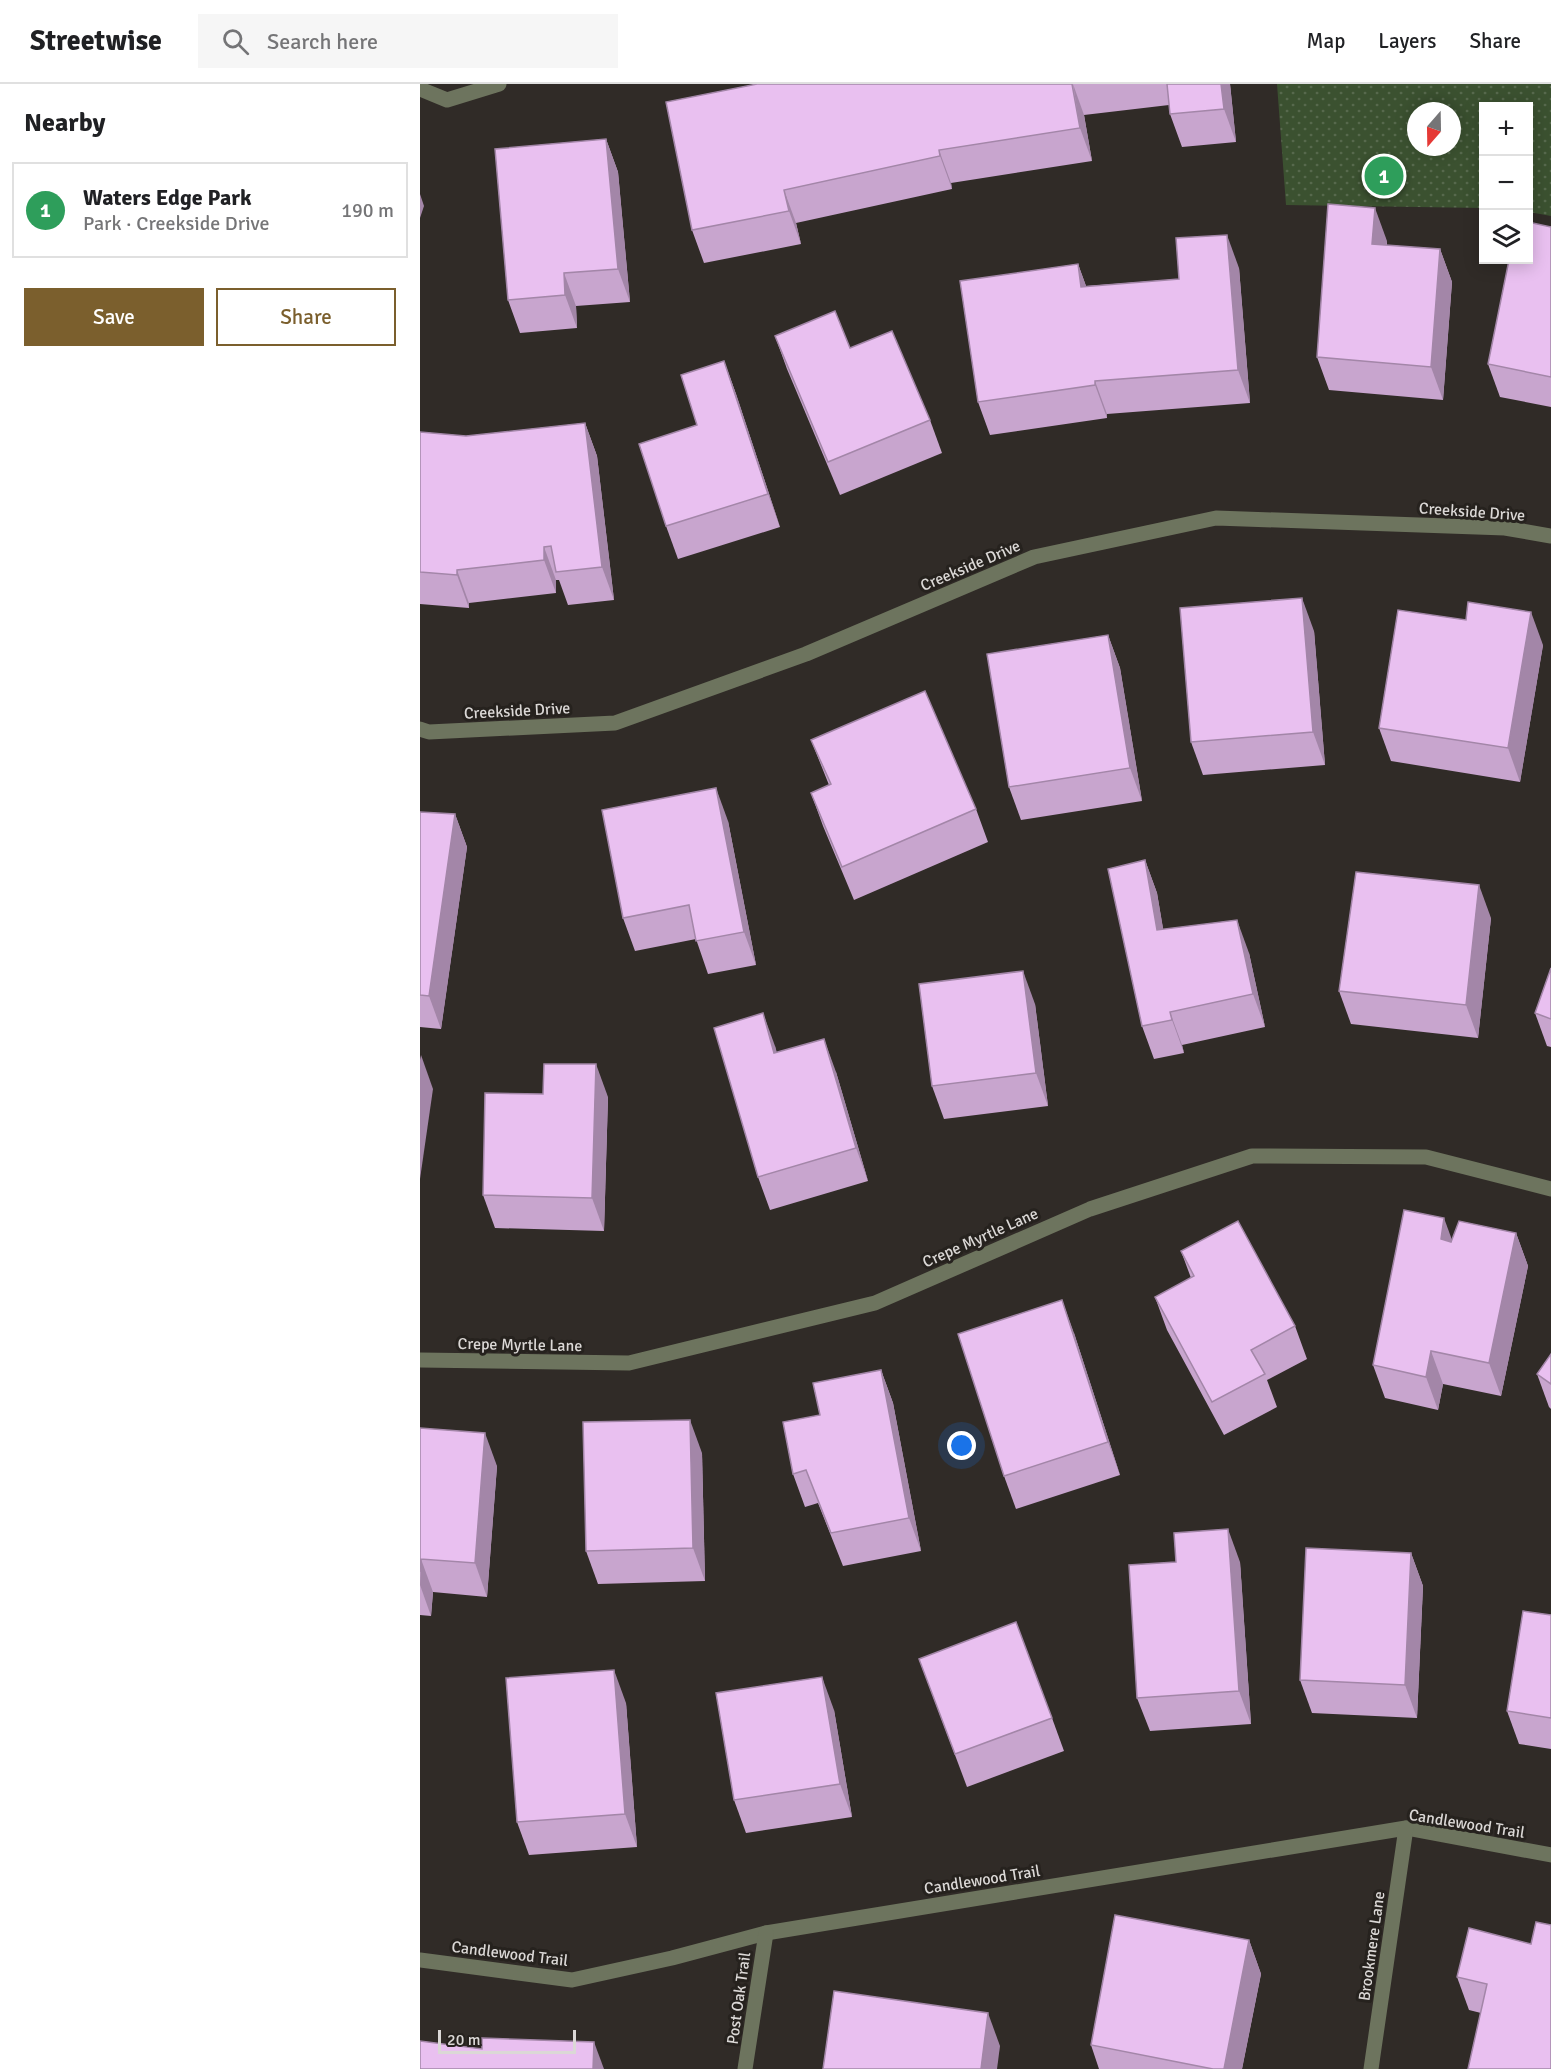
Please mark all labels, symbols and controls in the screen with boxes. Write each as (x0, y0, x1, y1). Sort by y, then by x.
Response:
search box (198, 14, 618, 68)
text: Streetwise (30, 24, 162, 58)
icon: search (219, 25, 252, 58)
text: Search here (267, 28, 378, 55)
text: Map (1307, 28, 1345, 54)
text: Layers (1378, 28, 1436, 54)
text: Share (1469, 28, 1521, 54)
north arrow (1407, 102, 1461, 156)
map controls (1479, 102, 1533, 264)
button: + (1479, 102, 1533, 156)
text: Nearby (24, 107, 105, 139)
pin: 1 (1364, 154, 1404, 199)
button: − (1479, 156, 1533, 210)
text: Waters Edge Park (83, 184, 251, 211)
text: 1 (40, 198, 51, 223)
text: 190 m (341, 198, 394, 223)
button: layers (1479, 210, 1533, 264)
text: Park · Creekside Drive (83, 211, 269, 236)
button: Save (24, 288, 204, 346)
button: Share (216, 288, 396, 346)
street label: Creekside Drive (1418, 498, 1526, 526)
street label: Creekside Drive (917, 536, 1023, 596)
street label: Creekside Drive (463, 698, 571, 724)
street label: Crepe Myrtle Lane (919, 1203, 1041, 1272)
street label: Crepe Myrtle Lane (458, 1334, 582, 1356)
your location (947, 1431, 976, 1460)
street label: Candlewood Trail (1407, 1805, 1527, 1843)
street label: Candlewood Trail (923, 1861, 1042, 1899)
street label: Brookmere Lane (1354, 1890, 1390, 2002)
street label: Candlewood Trail (450, 1937, 570, 1971)
street label: Post Oak Trail (723, 1950, 755, 2046)
scale bar (438, 2027, 576, 2054)
text: 20 m (447, 2030, 481, 2050)

